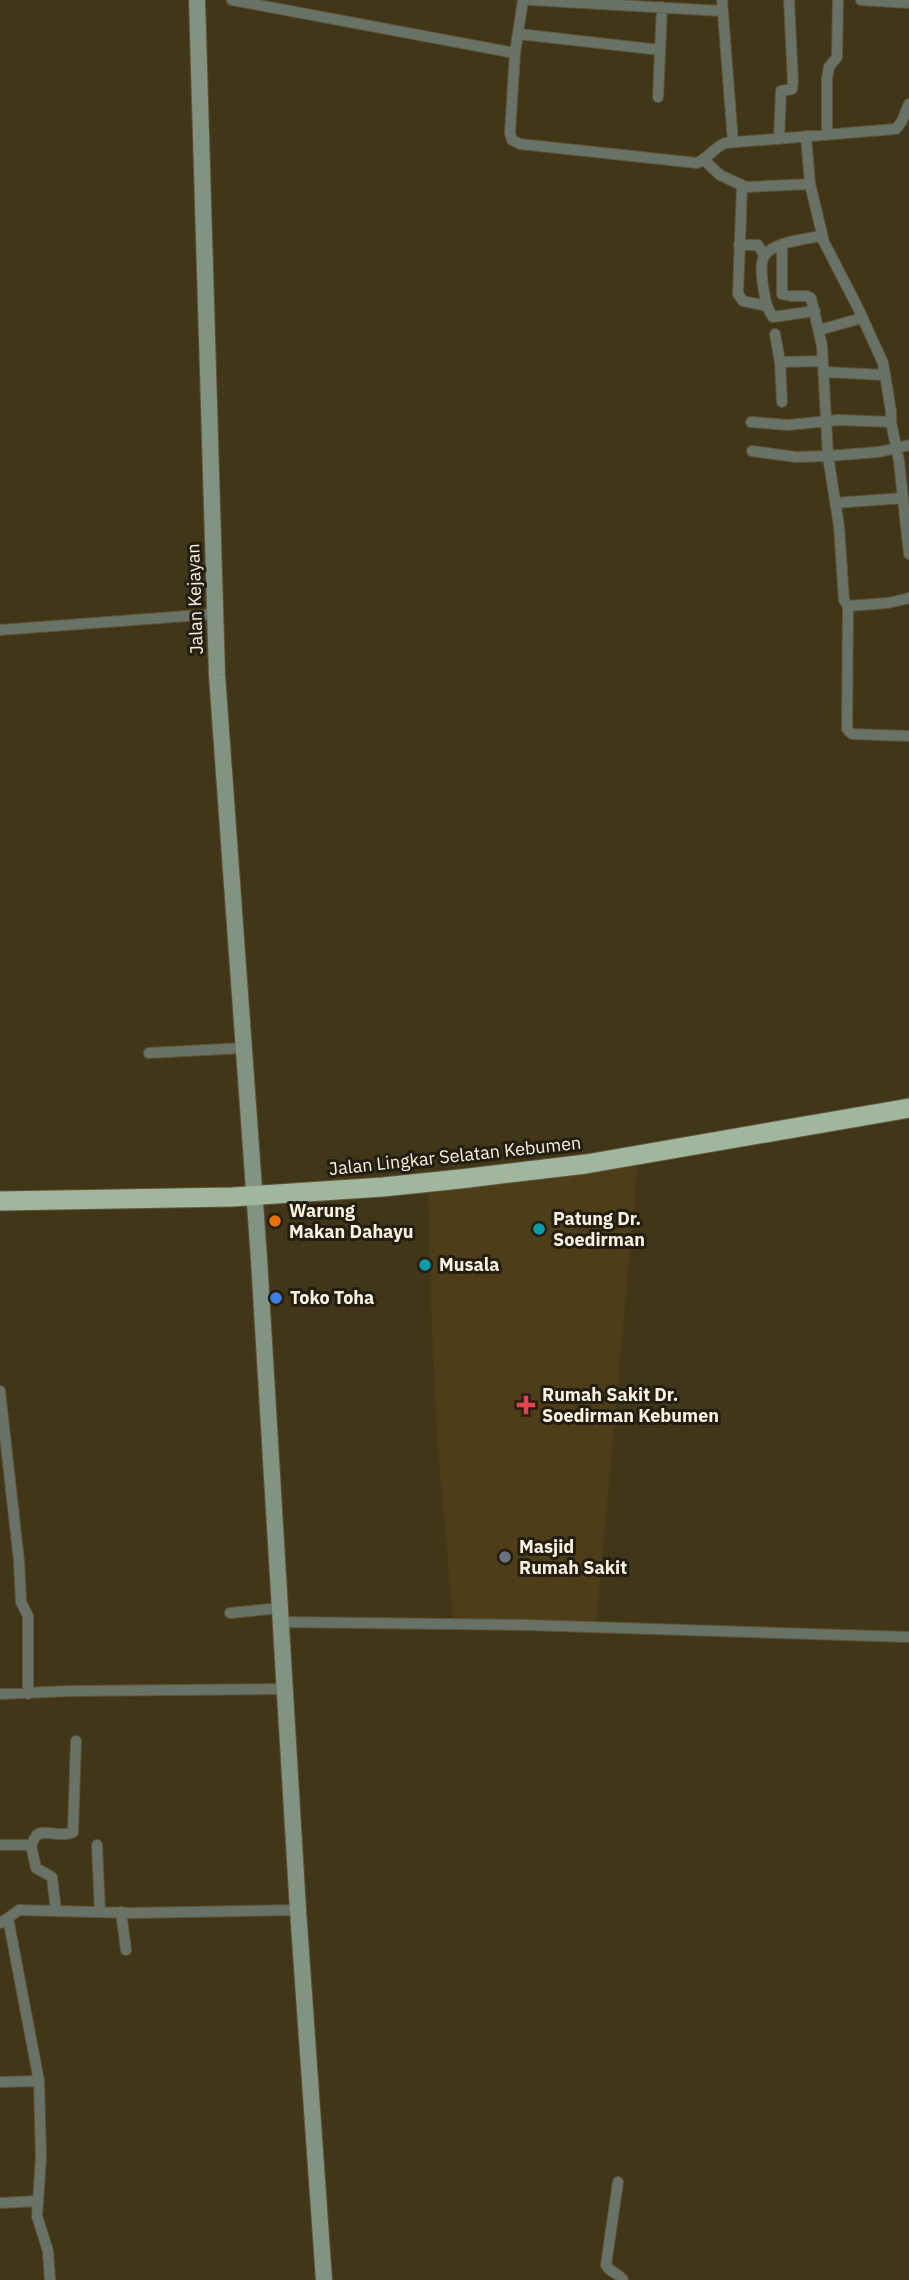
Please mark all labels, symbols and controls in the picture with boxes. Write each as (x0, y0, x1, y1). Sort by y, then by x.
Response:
street label: Jalan Kejayan (181, 543, 208, 655)
street label: Jalan Lingkar Selatan Kebumen (328, 1131, 582, 1180)
place label: Warung Makan Dahayu (289, 1199, 414, 1243)
place label: Patung Dr. Soedirman (553, 1207, 645, 1251)
marker: Warung Makan Dahayu (267, 1213, 283, 1229)
marker: Patung Dr. Soedirman (531, 1221, 547, 1237)
place label: Musala (439, 1253, 499, 1276)
marker: Musala (417, 1257, 433, 1273)
place label: Toko Toha (290, 1286, 374, 1309)
marker: Toko Toha (268, 1290, 284, 1306)
place label: Rumah Sakit Dr. Soedirman Kebumen (542, 1383, 719, 1427)
marker: Rumah Sakit Dr. Soedirman Kebumen (516, 1395, 536, 1415)
place label: Masjid Rumah Sakit (519, 1535, 627, 1579)
marker: Masjid Rumah Sakit (497, 1549, 513, 1565)

